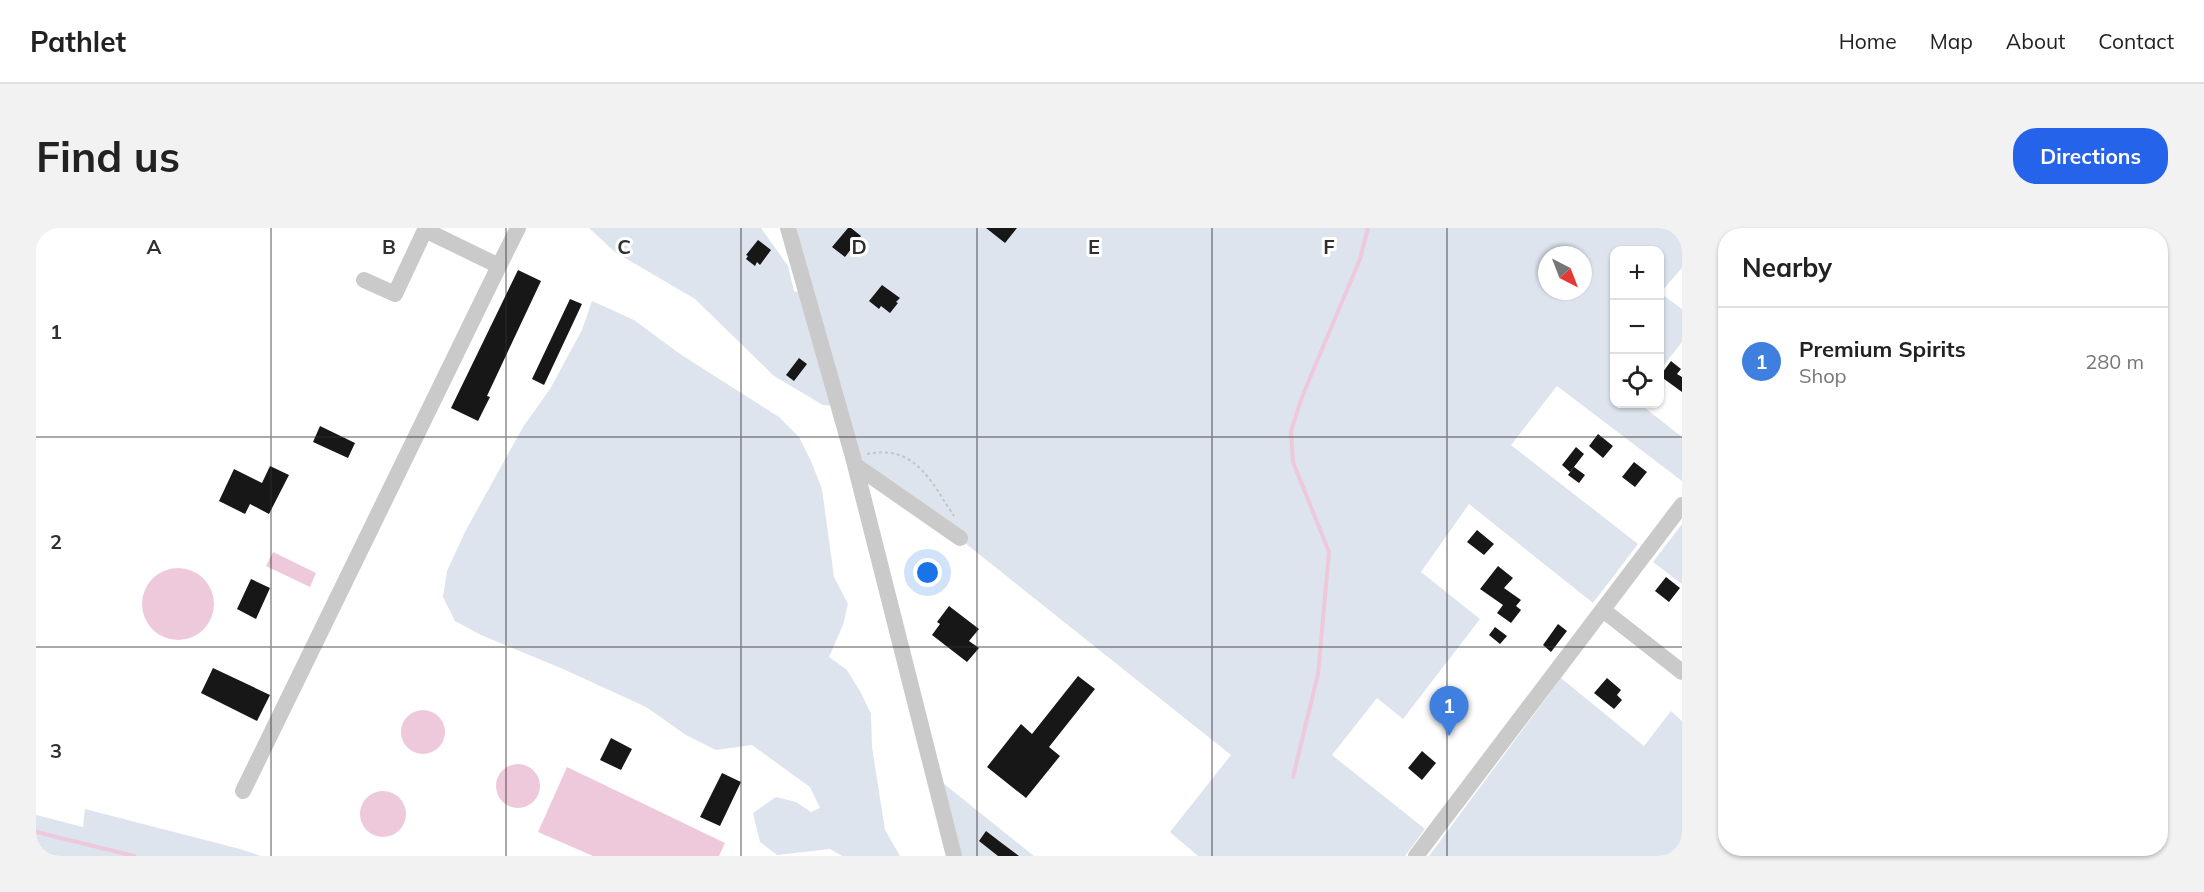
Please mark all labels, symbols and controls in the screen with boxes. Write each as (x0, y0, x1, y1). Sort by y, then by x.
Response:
text: Pathlet (30, 24, 126, 59)
text: Home (1839, 28, 1897, 54)
text: Map (1930, 28, 1973, 54)
text: About (2006, 28, 2065, 54)
text: Contact (2098, 28, 2174, 54)
button: Directions (2013, 128, 2168, 184)
text: Find us (36, 130, 180, 183)
text: A (147, 234, 162, 259)
text: B (382, 234, 396, 259)
text: C (617, 234, 631, 259)
text: D (851, 234, 867, 259)
text: E (1088, 234, 1100, 259)
text: F (1323, 234, 1335, 259)
north arrow (1538, 246, 1592, 300)
map controls (1610, 246, 1664, 408)
button: + (1610, 246, 1664, 300)
text: Nearby (1742, 251, 1832, 284)
button: − (1610, 300, 1664, 354)
text: 1 (50, 319, 62, 344)
text: Premium Spirits (1799, 335, 1966, 363)
text: 1 (1756, 349, 1768, 374)
text: 280 m (2085, 349, 2144, 374)
button: locate (1610, 354, 1664, 408)
text: Shop (1799, 363, 1847, 388)
text: 2 (50, 529, 62, 554)
your location (913, 558, 942, 587)
pin: 1 (1430, 686, 1468, 736)
text: 3 (50, 738, 62, 763)

